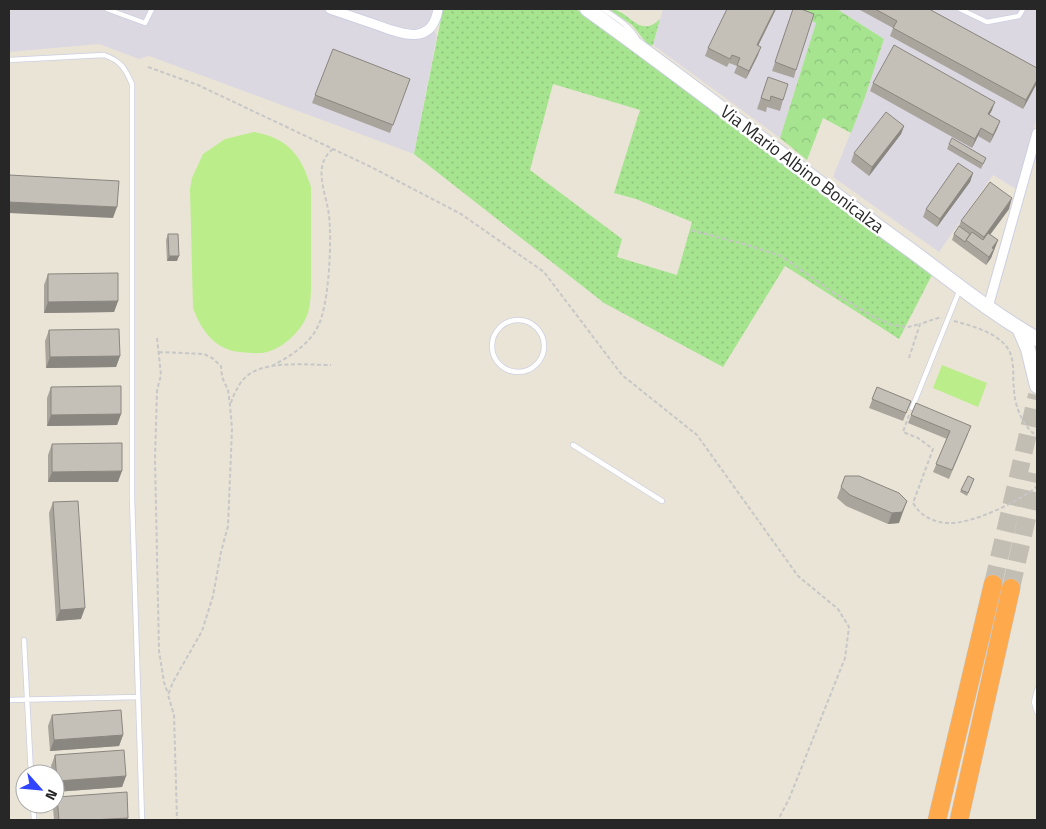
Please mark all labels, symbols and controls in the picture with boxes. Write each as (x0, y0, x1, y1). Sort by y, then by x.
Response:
street label: Via Mario Albino Bonicalza (715, 98, 890, 239)
north arrow (15, 764, 65, 814)
text: N (40, 786, 64, 804)

